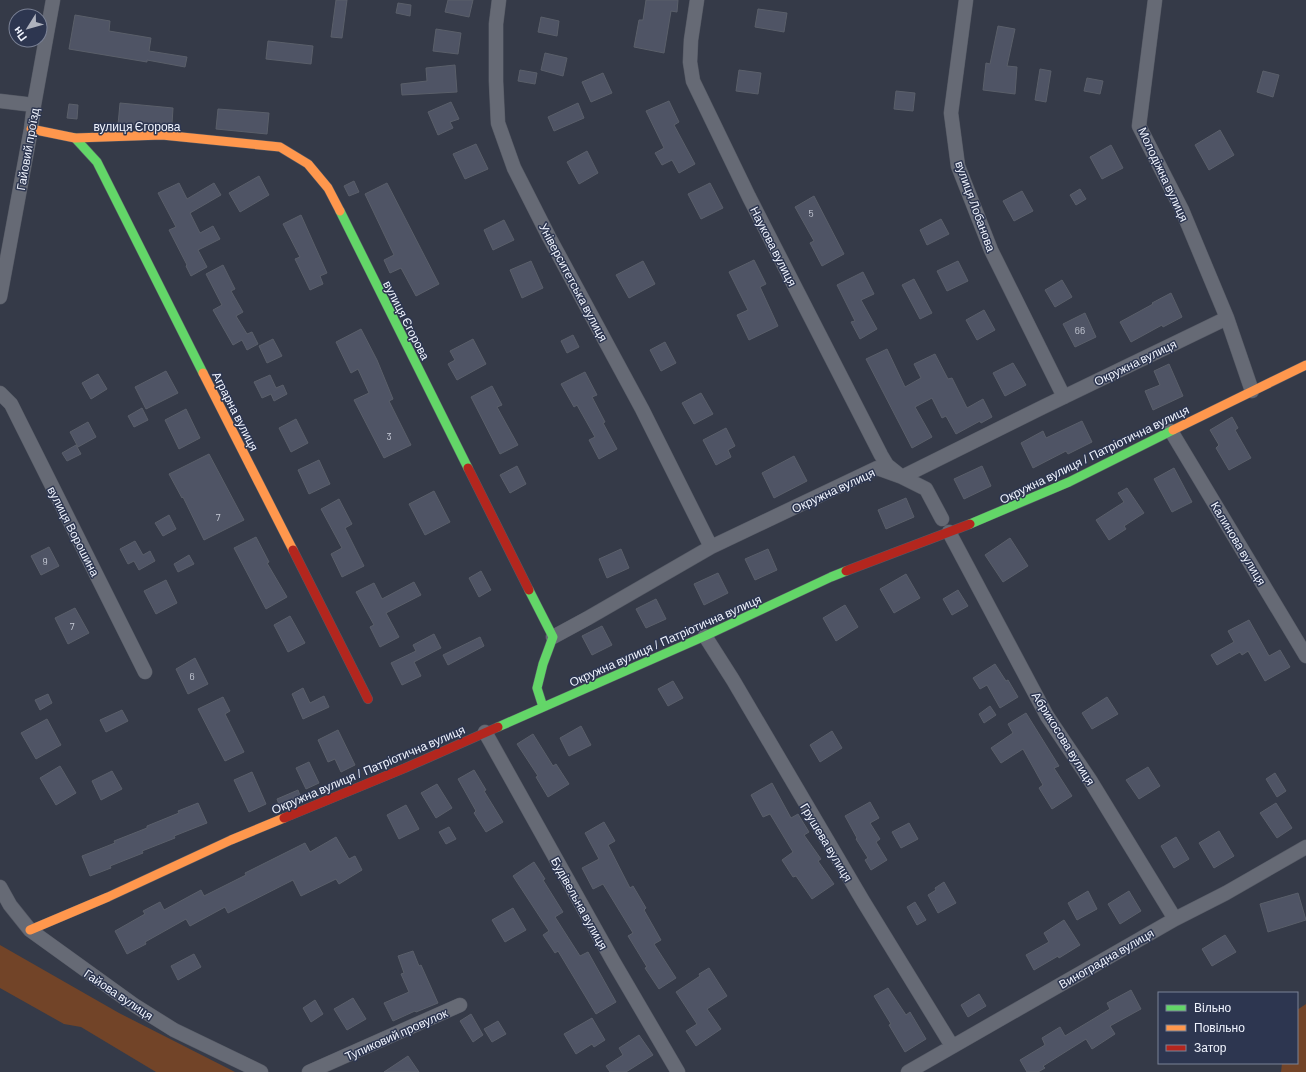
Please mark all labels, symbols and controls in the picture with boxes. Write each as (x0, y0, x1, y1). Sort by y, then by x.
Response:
north arrow (8, 8, 48, 48)
text: Пн (10, 25, 29, 44)
street label: Гайовий проїзд (13, 107, 42, 191)
street label: вулиця Єгорова (94, 119, 181, 134)
street label: Молодіжна вулиця (1135, 125, 1192, 224)
street label: вулиця Лобанова (952, 159, 999, 254)
street label: Наукова вулиця (747, 204, 800, 289)
house number: 5 (808, 207, 814, 219)
street label: Університетська вулиця (536, 221, 611, 344)
street label: вулиця Єгорова (380, 278, 433, 363)
house number: 66 (1075, 324, 1085, 336)
street label: Окружна вулиця (1092, 336, 1179, 389)
street label: Аграрна вулиця (209, 369, 262, 453)
street label: Окружна вулиця / Патріотична вулиця (997, 402, 1191, 507)
house number: 3 (386, 430, 392, 442)
street label: Окружна вулиця (789, 465, 877, 516)
street label: вулиця Ворошина (44, 484, 103, 579)
street label: Калинова вулиця (1208, 499, 1269, 588)
house number: 7 (216, 511, 221, 523)
house number: 9 (42, 555, 48, 567)
street label: Окружна вулиця / Патріотична вулиця (567, 591, 764, 690)
house number: 7 (70, 620, 75, 632)
house number: 6 (189, 670, 195, 682)
street label: Абрикосова вулиця (1029, 689, 1098, 788)
street label: Окружна вулиця / Патріотична вулиця (269, 722, 467, 817)
street label: Грушева вулиця (797, 800, 856, 884)
street label: Будівельна вулиця (548, 854, 611, 952)
street label: Виноградна вулиця (1056, 925, 1156, 992)
street label: Гайова вулиця (81, 966, 156, 1023)
legend (1158, 992, 1298, 1064)
text: Вільно (1194, 1000, 1232, 1014)
street label: Тупиковий провулок (343, 1005, 451, 1064)
text: Повільно (1194, 1020, 1245, 1034)
text: Затор (1194, 1040, 1227, 1055)

